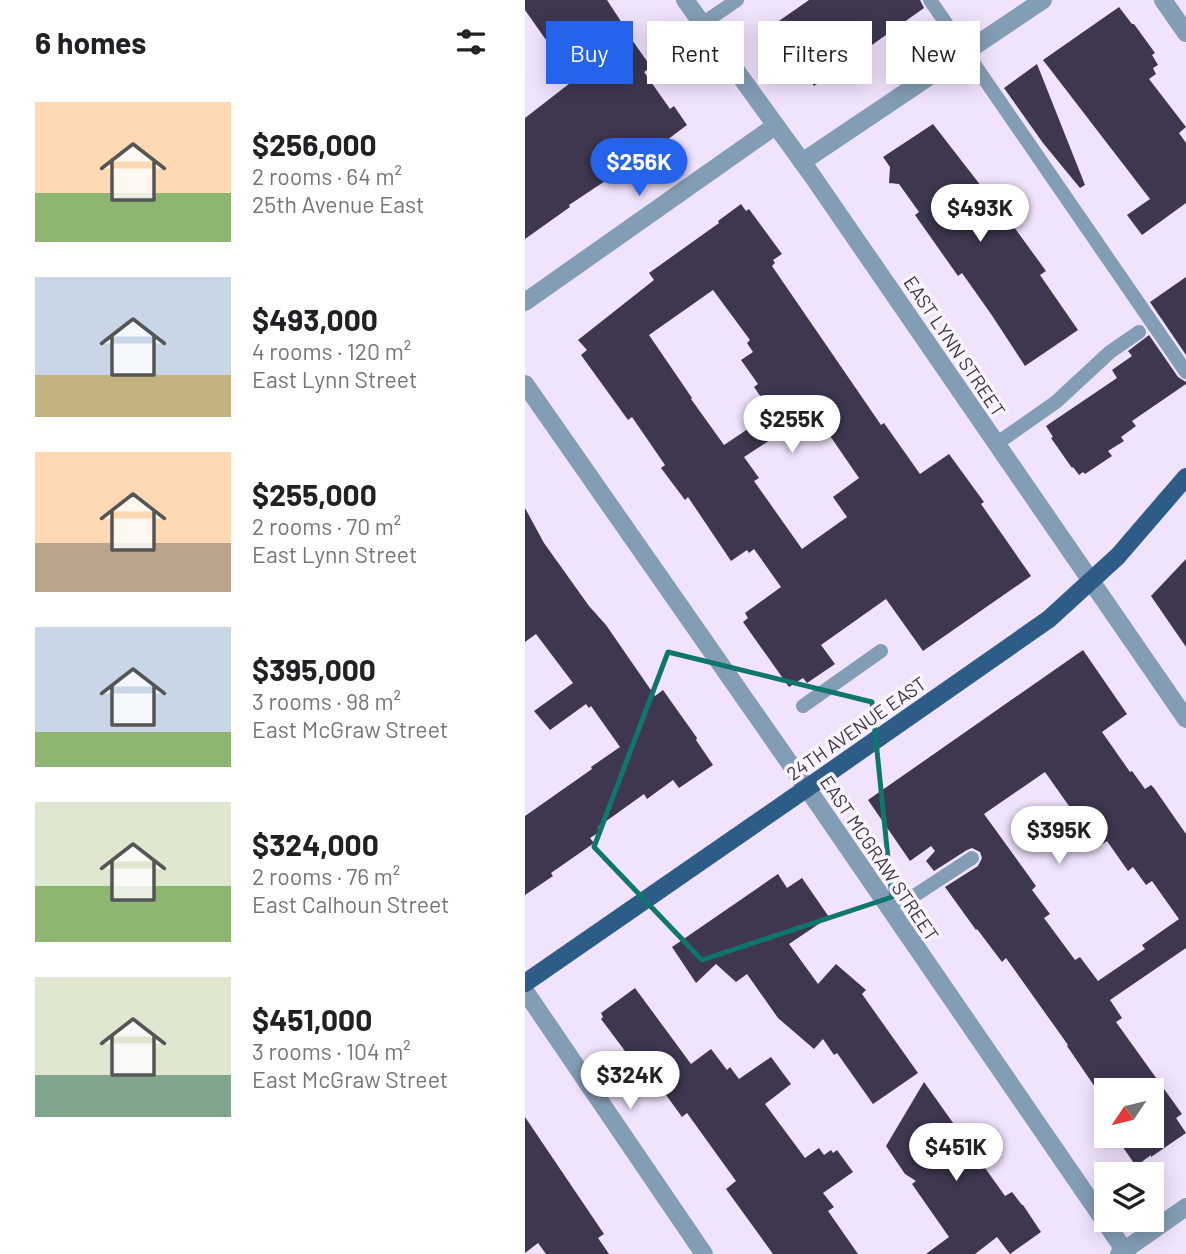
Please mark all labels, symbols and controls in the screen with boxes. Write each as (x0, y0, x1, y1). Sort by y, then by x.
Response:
chip: Buy (546, 21, 633, 84)
chip: Rent (647, 21, 744, 84)
chip: Filters (758, 21, 872, 84)
chip: New (886, 21, 980, 84)
icon: filters (452, 23, 490, 61)
text: 6 homes (35, 24, 146, 60)
text: $256,000 (252, 126, 377, 162)
icon: home (91, 130, 175, 214)
pin: $256K (590, 138, 688, 198)
text: $256K (606, 147, 672, 175)
text: 2 rooms · 64 m² (252, 162, 402, 190)
pin: $493K (931, 184, 1029, 244)
text: 25th Avenue East (252, 190, 424, 218)
text: $493K (947, 193, 1013, 221)
street label: EAST LYNN STREET (899, 271, 1011, 421)
text: $493,000 (252, 301, 378, 337)
icon: home (91, 305, 175, 389)
text: 4 rooms · 120 m² (252, 337, 411, 365)
text: East Lynn Street (252, 365, 417, 393)
pin: $255K (743, 396, 841, 455)
text: $255K (759, 404, 825, 432)
text: $255,000 (252, 476, 377, 512)
icon: home (91, 480, 175, 564)
text: 2 rooms · 70 m² (252, 512, 401, 540)
text: East Lynn Street (252, 540, 417, 568)
text: $395,000 (252, 651, 376, 687)
icon: home (91, 655, 175, 739)
street label: 24TH AVENUE EAST (782, 671, 930, 785)
text: 3 rooms · 98 m² (252, 687, 401, 715)
text: East McGraw Street (252, 715, 448, 743)
street label: EAST MCGRAW STREET (816, 771, 944, 945)
pin: $395K (1010, 806, 1108, 866)
text: $395K (1027, 815, 1091, 843)
text: $324,000 (252, 826, 379, 862)
icon: home (91, 830, 175, 914)
text: 2 rooms · 76 m² (252, 862, 400, 890)
text: East Calhoun Street (252, 890, 449, 918)
text: $451,000 (252, 1001, 372, 1037)
icon: home (91, 1005, 175, 1089)
text: 3 rooms · 104 m² (252, 1037, 411, 1065)
pin: $324K (581, 1052, 679, 1111)
text: $324K (597, 1060, 663, 1088)
text: East McGraw Street (252, 1065, 448, 1093)
north arrow (1094, 1078, 1164, 1148)
map controls (1094, 1078, 1164, 1232)
pin: $451K (907, 1124, 1005, 1183)
text: $451K (925, 1132, 987, 1160)
button: layers (1094, 1162, 1164, 1232)

